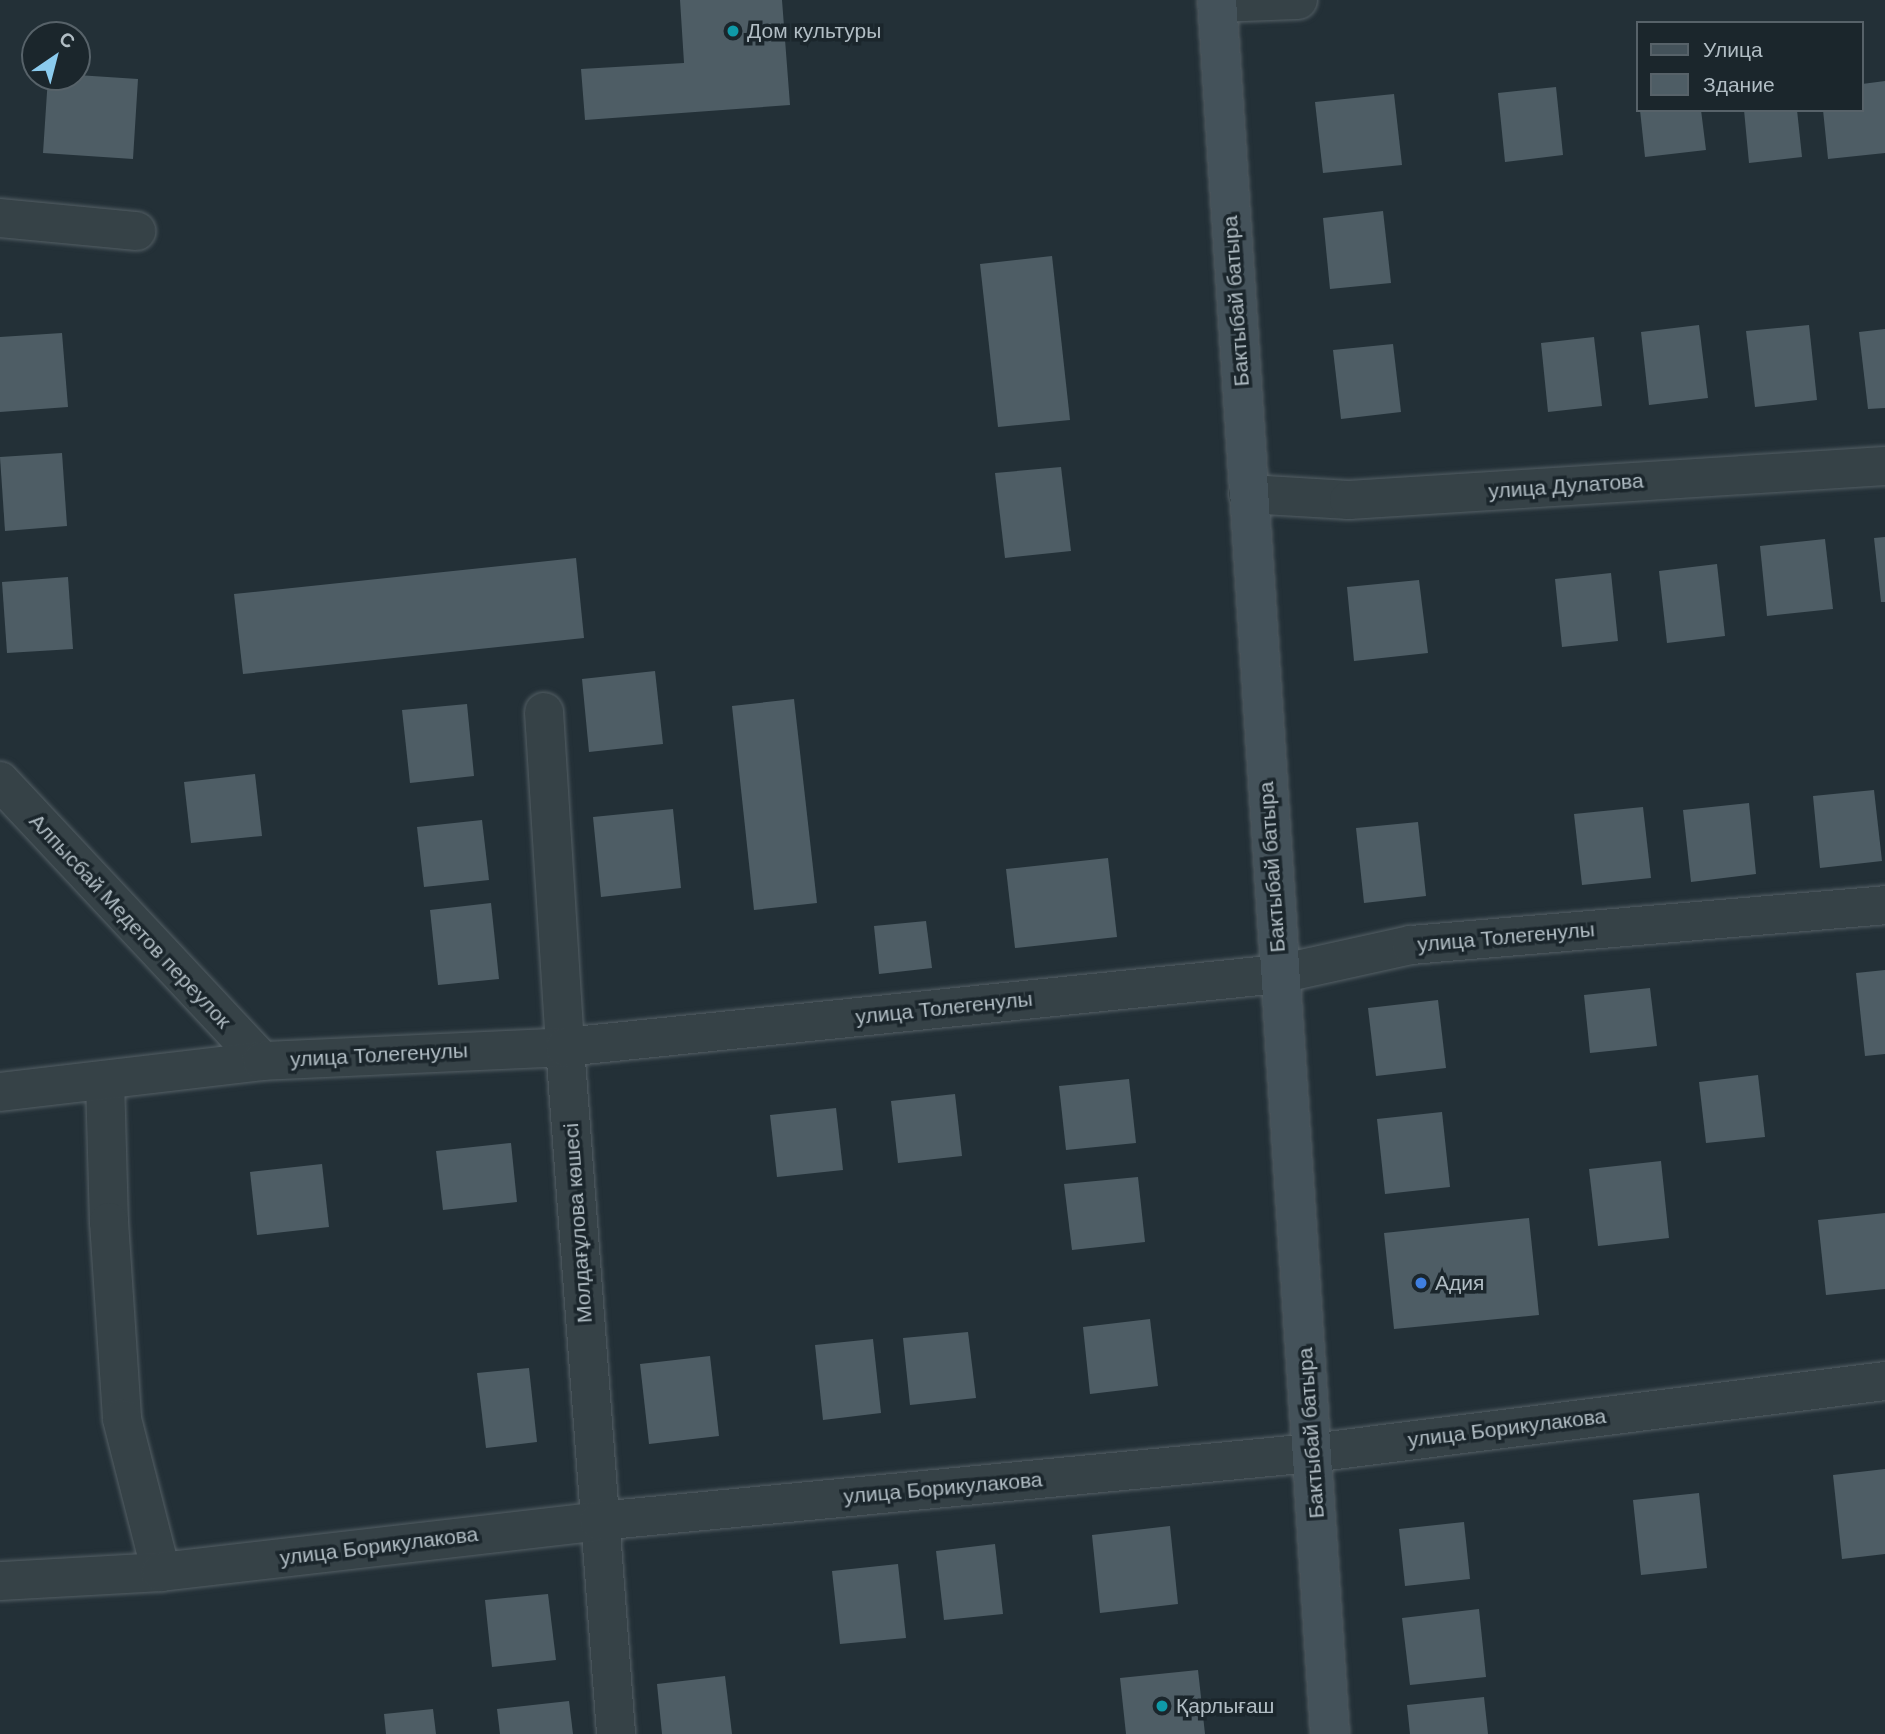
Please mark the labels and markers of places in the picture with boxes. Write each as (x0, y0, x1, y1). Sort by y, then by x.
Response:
place label: Дом культуры (747, 18, 881, 44)
marker: Дом культуры (725, 23, 741, 39)
place label: Адия (1435, 1270, 1484, 1296)
marker: Адия (1413, 1275, 1429, 1291)
place label: Қарлығаш (1176, 1693, 1274, 1719)
marker: Қарлығаш (1154, 1698, 1170, 1714)

